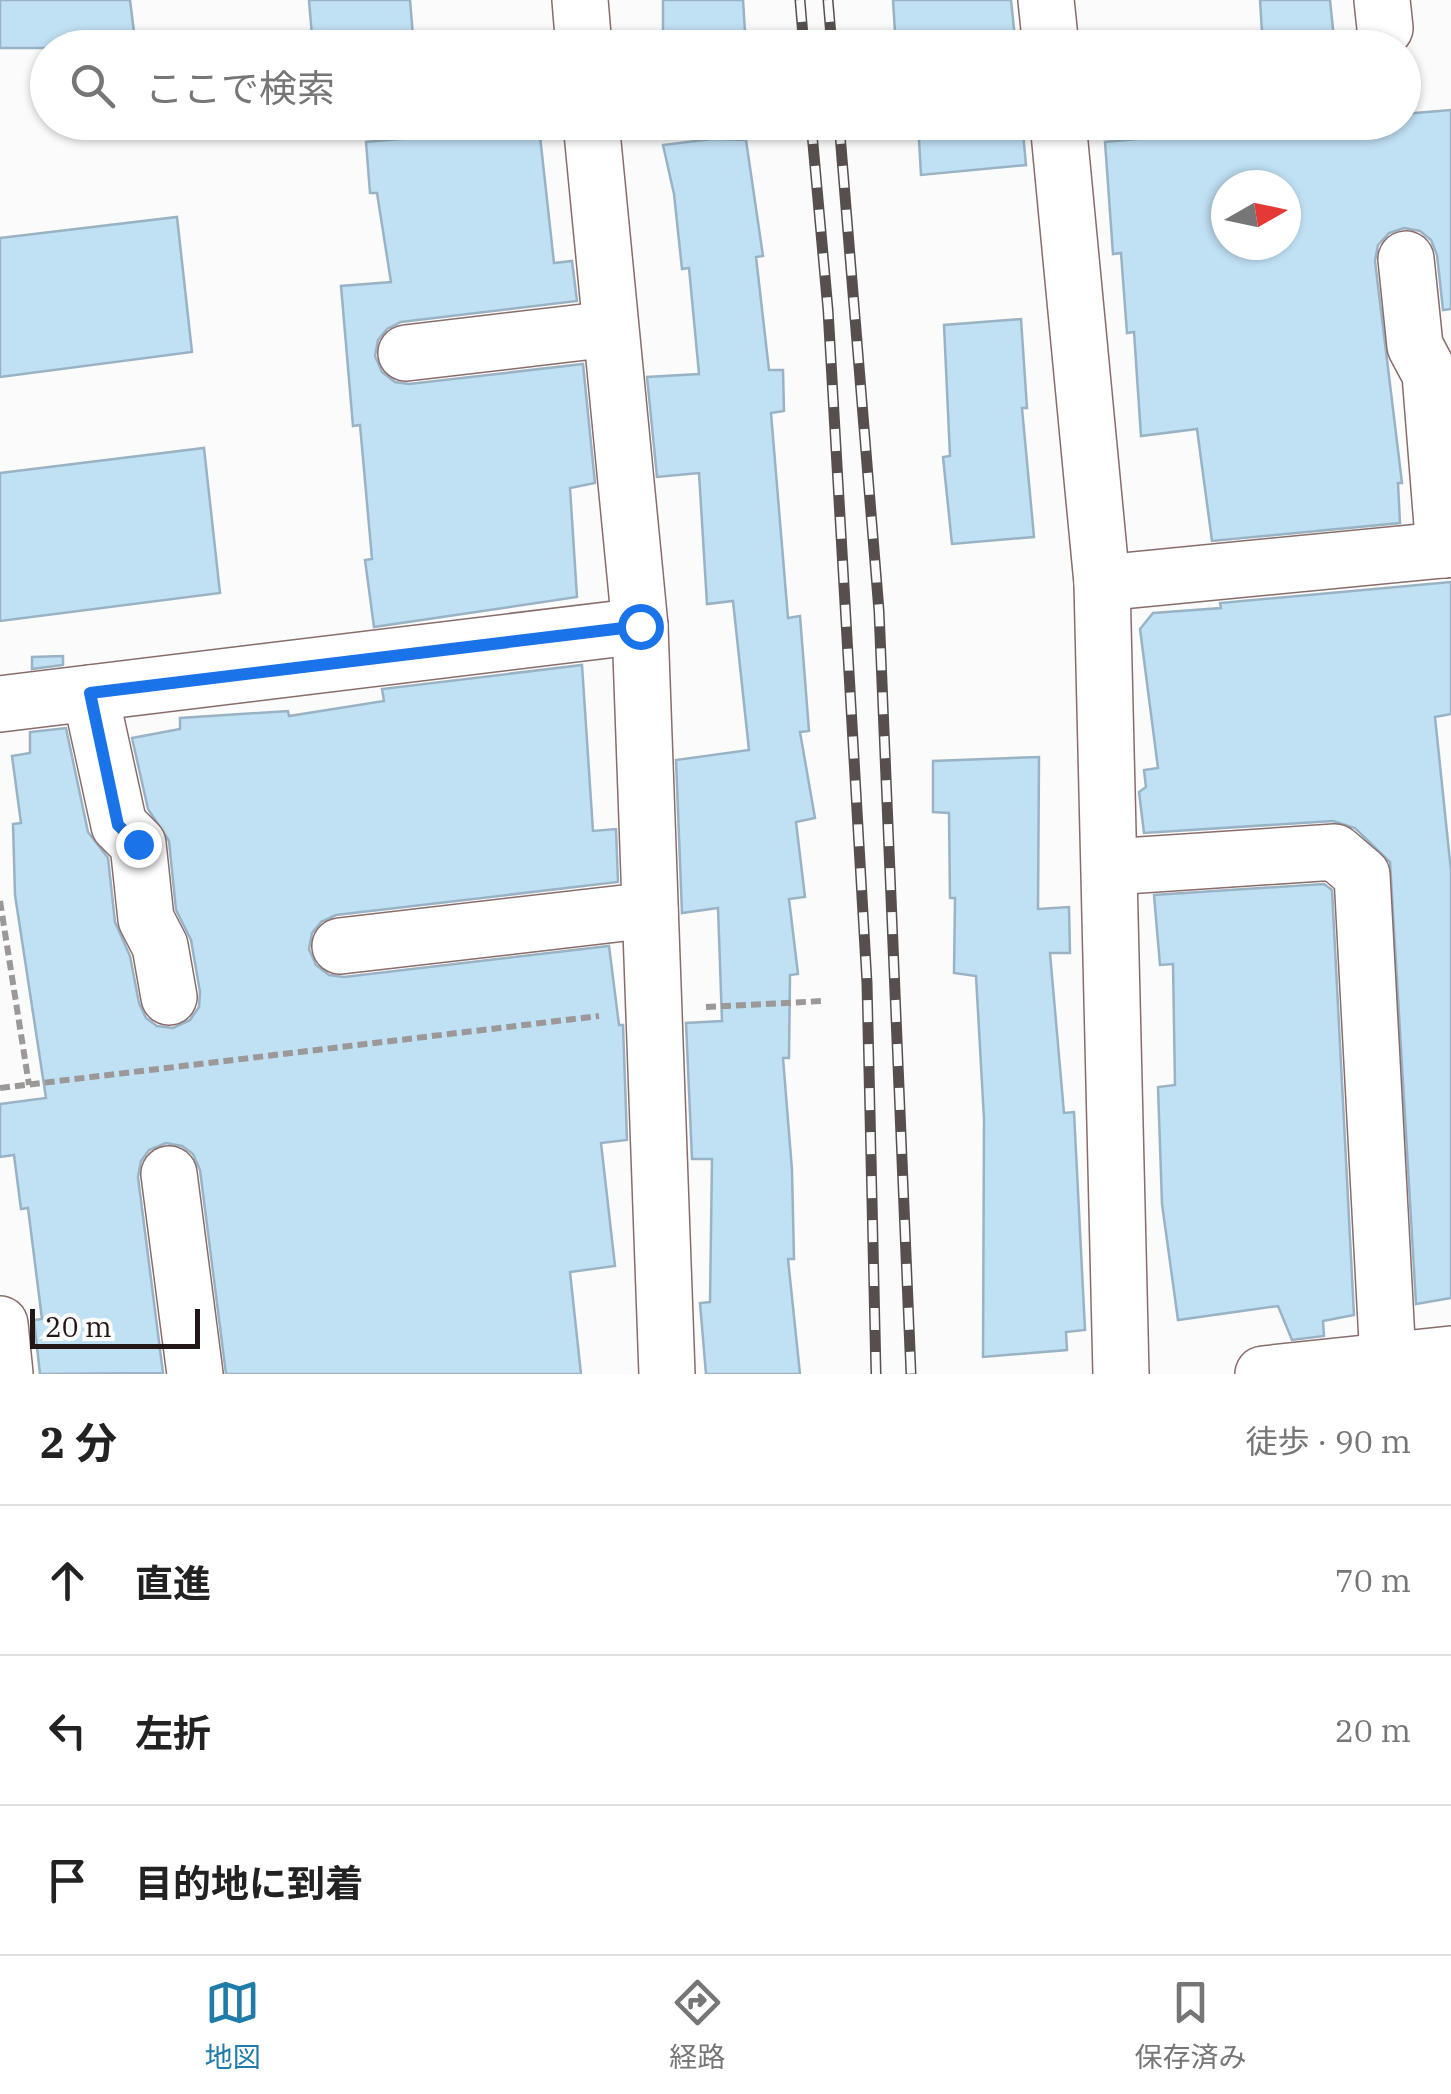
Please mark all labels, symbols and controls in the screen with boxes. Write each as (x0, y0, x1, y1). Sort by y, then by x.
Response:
search box (30, 30, 1421, 140)
icon: search (65, 58, 120, 113)
text: ここで検索 (145, 63, 335, 112)
north arrow (1211, 170, 1301, 260)
route start (618, 604, 664, 650)
route end (116, 822, 162, 868)
scale bar (30, 1304, 200, 1348)
text: 20 m (45, 1308, 112, 1345)
text: 2 分 (40, 1415, 117, 1470)
text: 徒歩 · 90 m (1245, 1420, 1411, 1462)
icon: ahead (40, 1553, 95, 1608)
text: 直進 (135, 1558, 211, 1607)
text: 70 m (1335, 1559, 1411, 1601)
icon: left (40, 1703, 95, 1758)
text: 左折 (135, 1708, 211, 1757)
text: 20 m (1335, 1709, 1411, 1751)
icon: arrive (40, 1853, 95, 1908)
text: 目的地に到着 (135, 1858, 363, 1907)
tab: 地図 (204, 1975, 261, 2075)
tab: 経路 (669, 1975, 726, 2075)
tab: 保存済み (1134, 1975, 1247, 2075)

